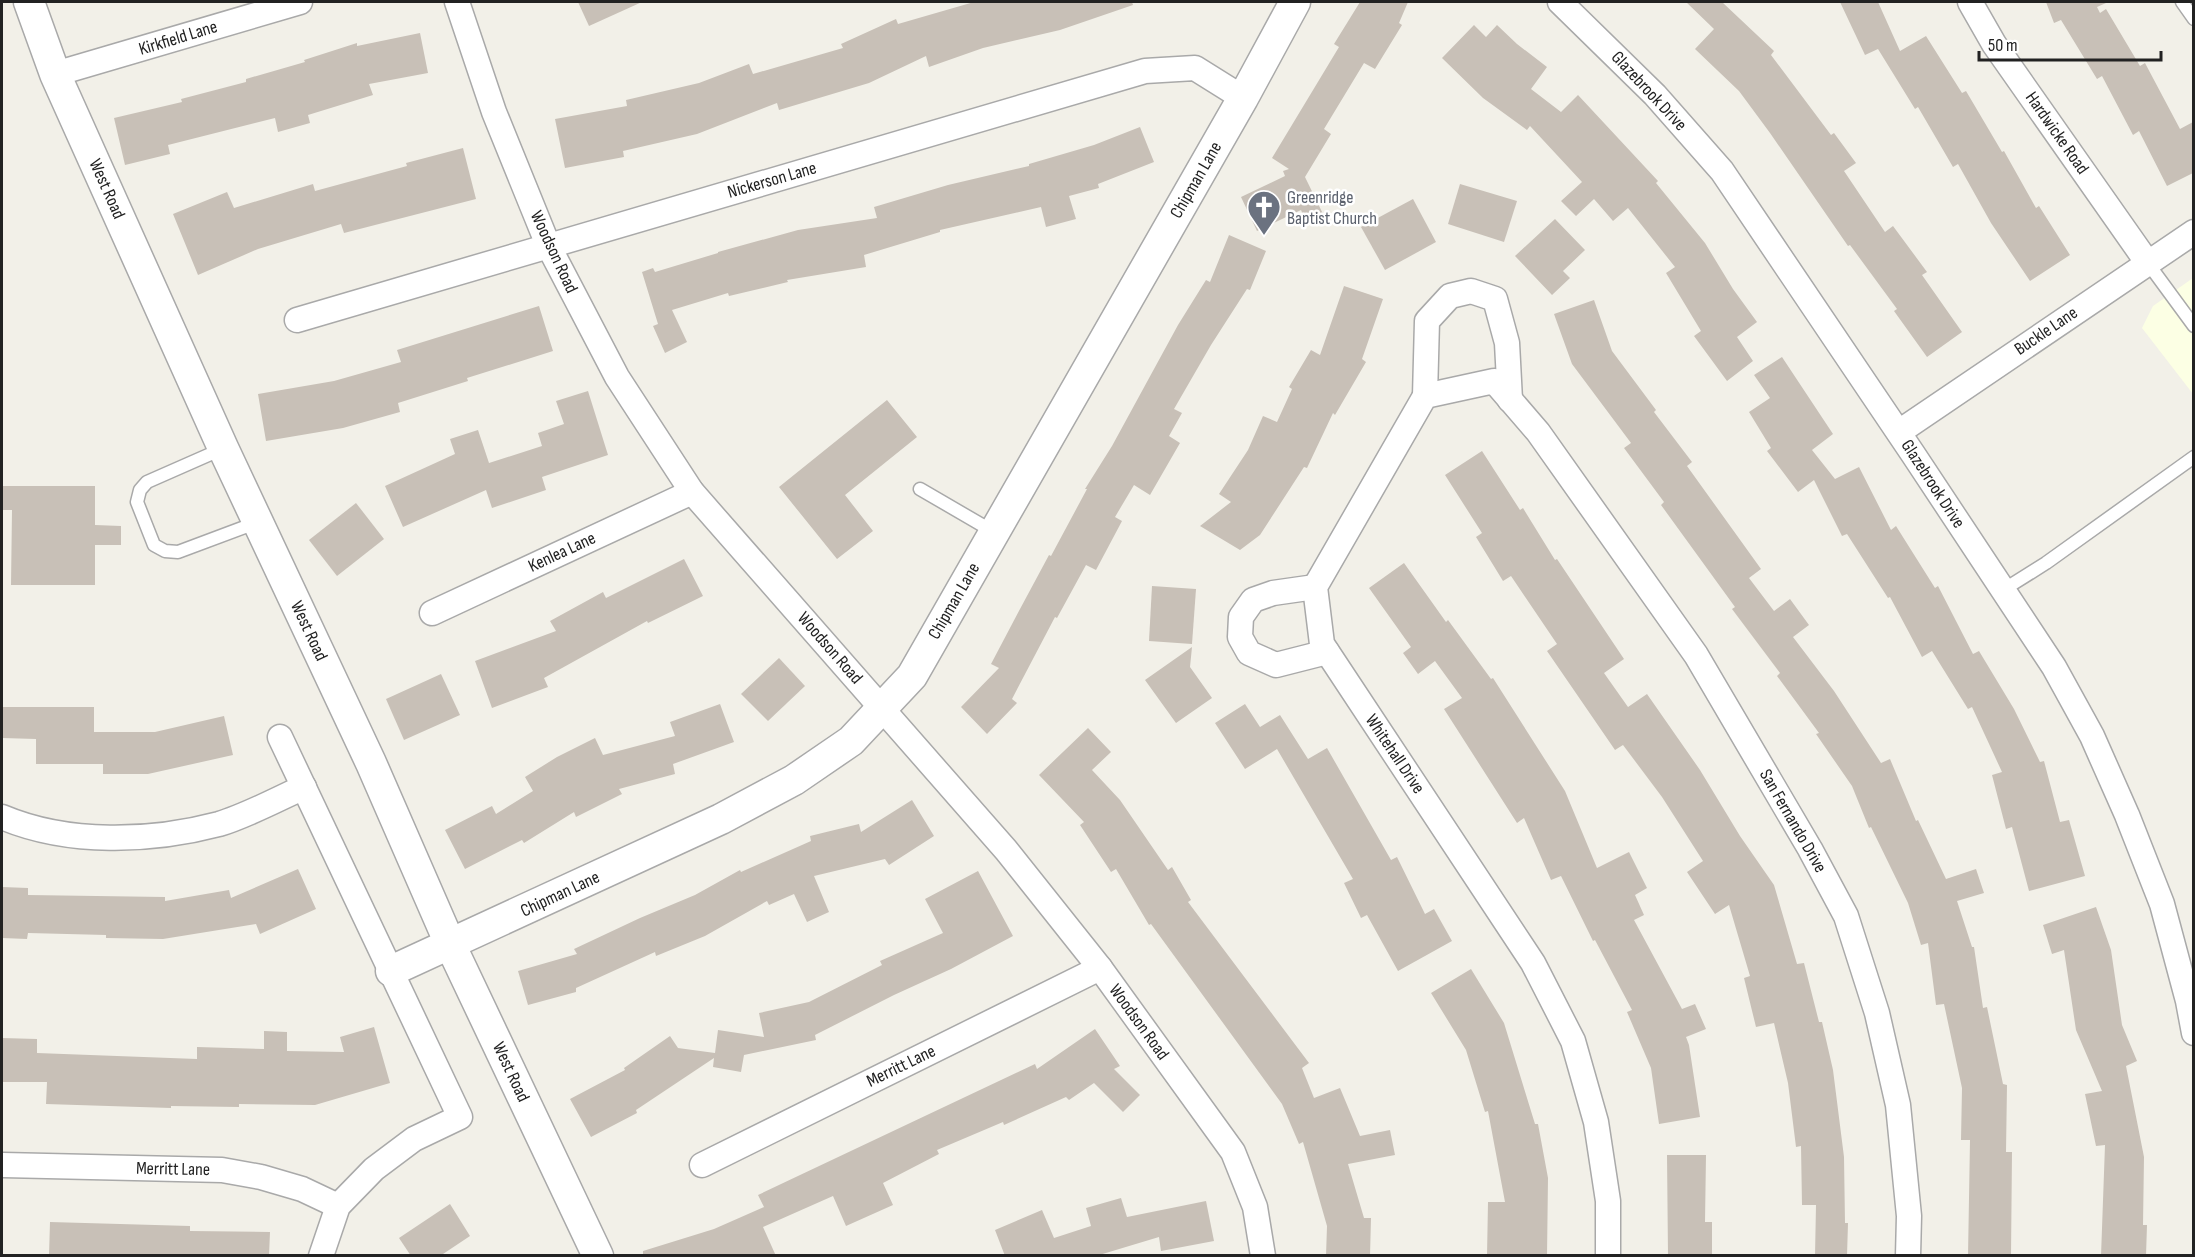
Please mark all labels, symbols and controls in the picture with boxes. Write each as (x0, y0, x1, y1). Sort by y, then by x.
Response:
street label: Kirkfield Lane (136, 16, 220, 60)
scale bar (1979, 24, 2160, 62)
text: 50 m (1988, 35, 2018, 56)
street label: Glazebrook Drive (1607, 47, 1691, 135)
street label: Hardwicke Road (2021, 88, 2093, 178)
street label: Chipman Lane (1166, 138, 1226, 222)
street label: West Road (85, 156, 129, 222)
street label: Nickerson Lane (725, 157, 819, 203)
place label: Greenridge Baptist Church (1287, 187, 1377, 229)
church icon: Greenridge Baptist Church (1246, 189, 1282, 236)
street label: Woodson Road (526, 208, 582, 296)
street label: Buckle Lane (2010, 302, 2082, 360)
street label: Glazebrook Drive (1897, 436, 1969, 532)
street label: Kenlea Lane (525, 527, 599, 577)
street label: Chipman Lane (924, 559, 984, 643)
street label: West Road (286, 598, 332, 664)
street label: Woodson Road (793, 608, 867, 688)
street label: Whitehall Drive (1361, 710, 1429, 798)
street label: San Fernando Drive (1755, 766, 1831, 876)
street label: Chipman Lane (517, 867, 603, 921)
street label: Woodson Road (1105, 980, 1173, 1064)
street label: West Road (488, 1039, 534, 1105)
street label: Merritt Lane (863, 1040, 939, 1092)
street label: Merritt Lane (136, 1158, 210, 1180)

